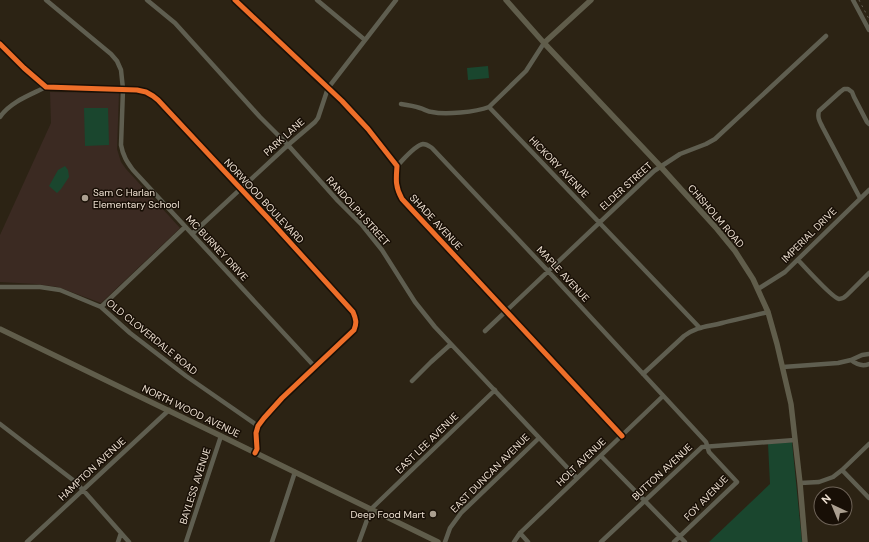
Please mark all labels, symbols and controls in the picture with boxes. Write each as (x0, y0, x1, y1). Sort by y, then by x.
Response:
street label: PARK LANE (261, 115, 307, 159)
street label: HICKORY AVENUE (526, 133, 592, 201)
street label: NORWOOD BOULEVARD (221, 156, 307, 246)
street label: ELDER STREET (597, 159, 655, 213)
street label: RANDOLPH STREET (323, 174, 393, 249)
street label: CHISHOLM ROAD (685, 182, 747, 250)
place label: Sam C Harlan Elementary School (93, 186, 180, 211)
street label: SHADE AVENUE (407, 191, 465, 253)
marker: Sam C Harlan Elementary School (80, 193, 90, 203)
street label: IMPERIAL DRIVE (779, 205, 839, 265)
street label: MC BURNEY DRIVE (183, 212, 251, 284)
street label: MAPLE AVENUE (534, 243, 592, 305)
street label: OLD CLOVERDALE ROAD (104, 296, 200, 378)
street label: NORTH WOOD AVENUE (140, 382, 242, 440)
street label: EAST LEE AVENUE (393, 409, 461, 476)
street label: EAST DUNCAN AVENUE (448, 430, 533, 515)
street label: HAMPTON AVENUE (56, 434, 129, 504)
street label: HOLT AVENUE (553, 435, 609, 489)
street label: BUTTON AVENUE (629, 440, 695, 503)
street label: BAYLESS AVENUE (176, 446, 214, 526)
street label: FOY AVENUE (681, 472, 731, 523)
north arrow (813, 486, 853, 526)
text: N (818, 491, 834, 507)
place label: Deep Food Mart (350, 508, 425, 521)
marker: Deep Food Mart (428, 509, 438, 519)

